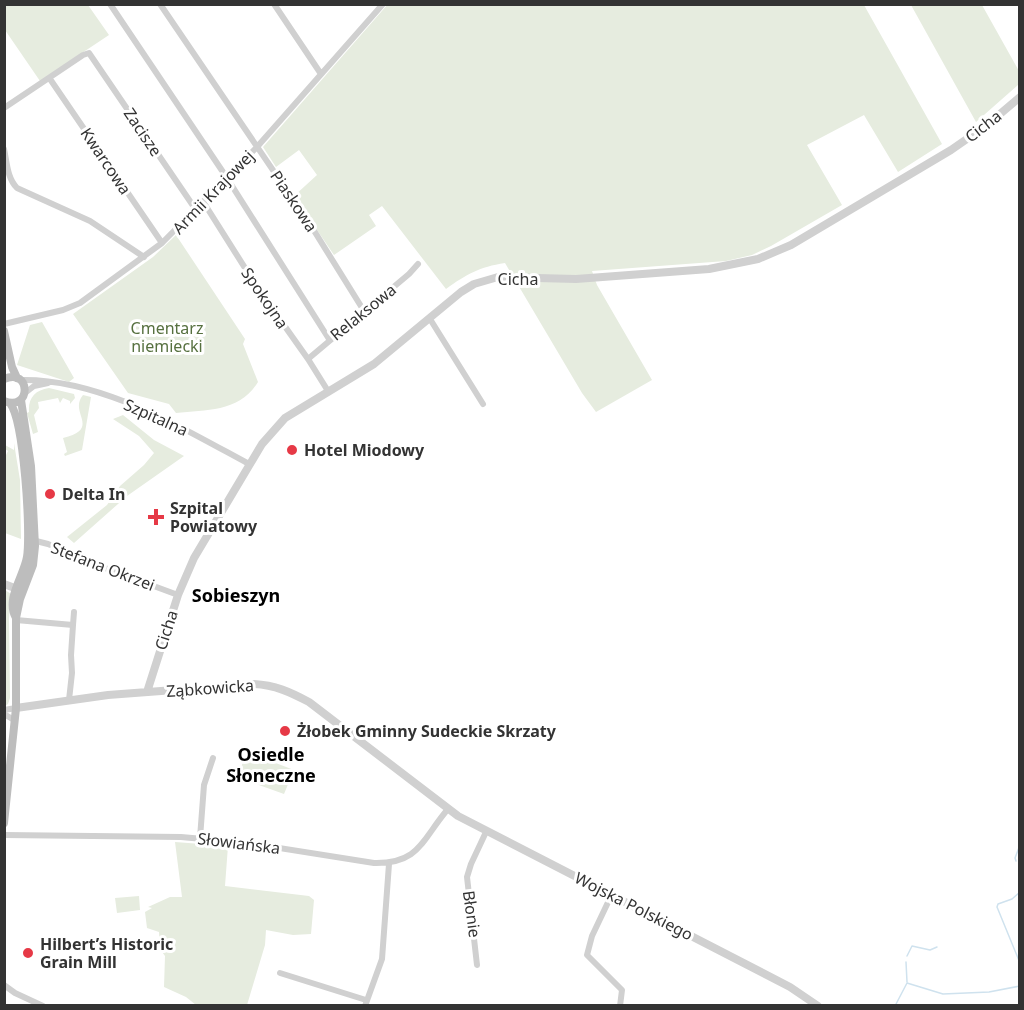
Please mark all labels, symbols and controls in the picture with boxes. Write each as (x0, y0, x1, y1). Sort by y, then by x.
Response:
street label: Zacisze (119, 103, 167, 161)
street label: Cicha (960, 105, 1006, 147)
street label: Kwarcowa (76, 123, 136, 199)
street label: Armii Krajowej (167, 145, 259, 239)
street label: Piaskowa (265, 166, 323, 236)
street label: Spokojna (236, 263, 294, 333)
street label: Cicha (498, 268, 538, 290)
street label: Relaksowa (325, 279, 401, 345)
park label: Cmentarz niemiecki (131, 317, 203, 357)
street label: Szpitalna (120, 393, 192, 441)
place label: Hotel Miodowy (304, 439, 425, 461)
marker: Hotel Miodowy (285, 443, 299, 457)
place label: Delta In (62, 483, 125, 505)
marker: Delta In (43, 487, 57, 501)
place label: Szpital Powiatowy (170, 497, 258, 537)
marker: Szpital Powiatowy (147, 508, 165, 526)
street label: Stefana Okrzei (48, 536, 158, 596)
district label: Sobieszyn (192, 583, 280, 607)
street label: Cicha (149, 607, 183, 653)
street label: Ząbkowicka (165, 674, 255, 702)
place label: Żłobek Gminny Sudeckie Skrzaty (297, 720, 557, 742)
marker: Żłobek Gminny Sudeckie Skrzaty (278, 724, 292, 738)
district label: Osiedle Słoneczne (226, 742, 316, 787)
street label: Słowiańska (196, 827, 282, 859)
street label: Wojska Polskiego (571, 867, 697, 945)
street label: Błonie (458, 889, 486, 939)
place label: Hilbert’s Historic Grain Mill (40, 933, 173, 973)
marker: Hilbert’s Historic Grain Mill (21, 946, 35, 960)

